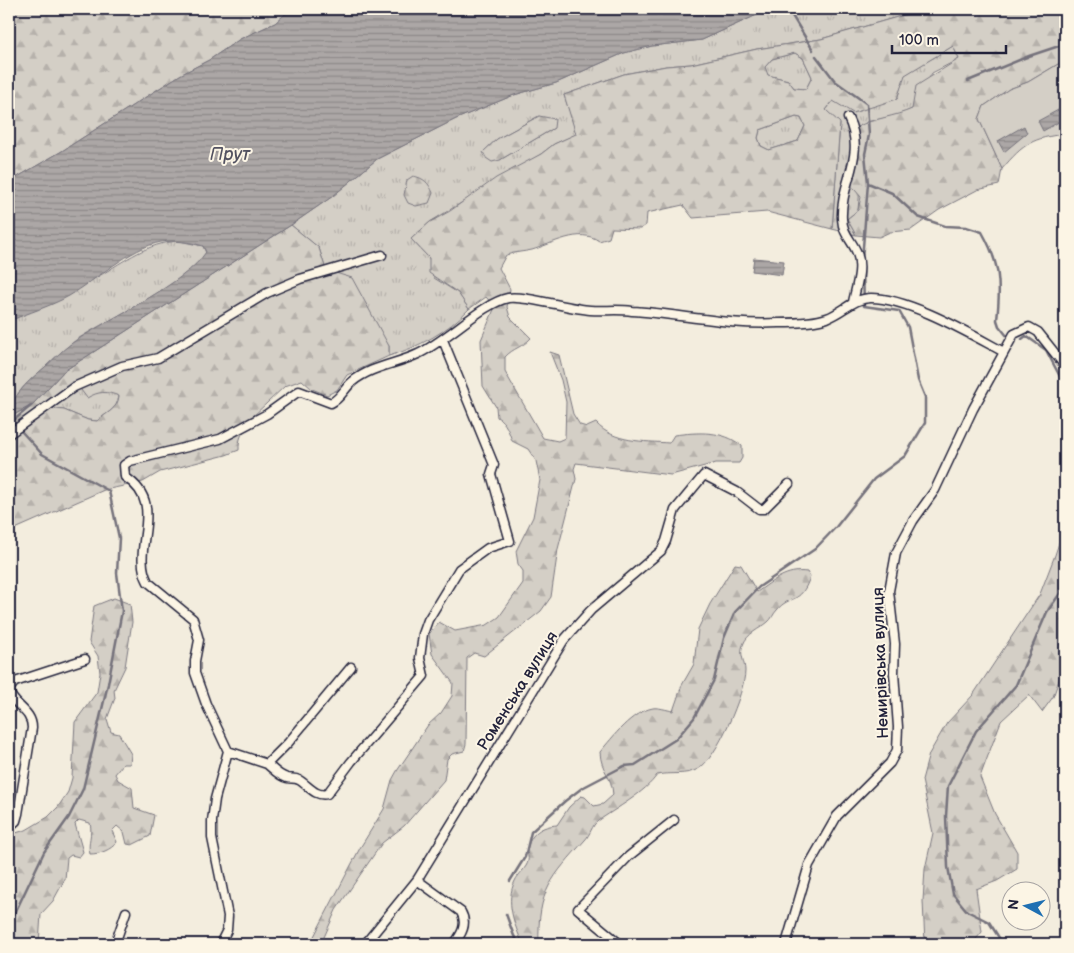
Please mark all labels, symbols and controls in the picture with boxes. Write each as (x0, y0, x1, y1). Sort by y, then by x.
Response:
scale bar (892, 22, 1005, 54)
text: 100 m (899, 31, 939, 50)
water label: Прут (210, 144, 252, 165)
street label: Немирівська вулиця (869, 587, 893, 739)
street label: Роменська вулиця (474, 628, 562, 754)
north arrow (1002, 880, 1052, 930)
text: N (1005, 898, 1023, 911)

